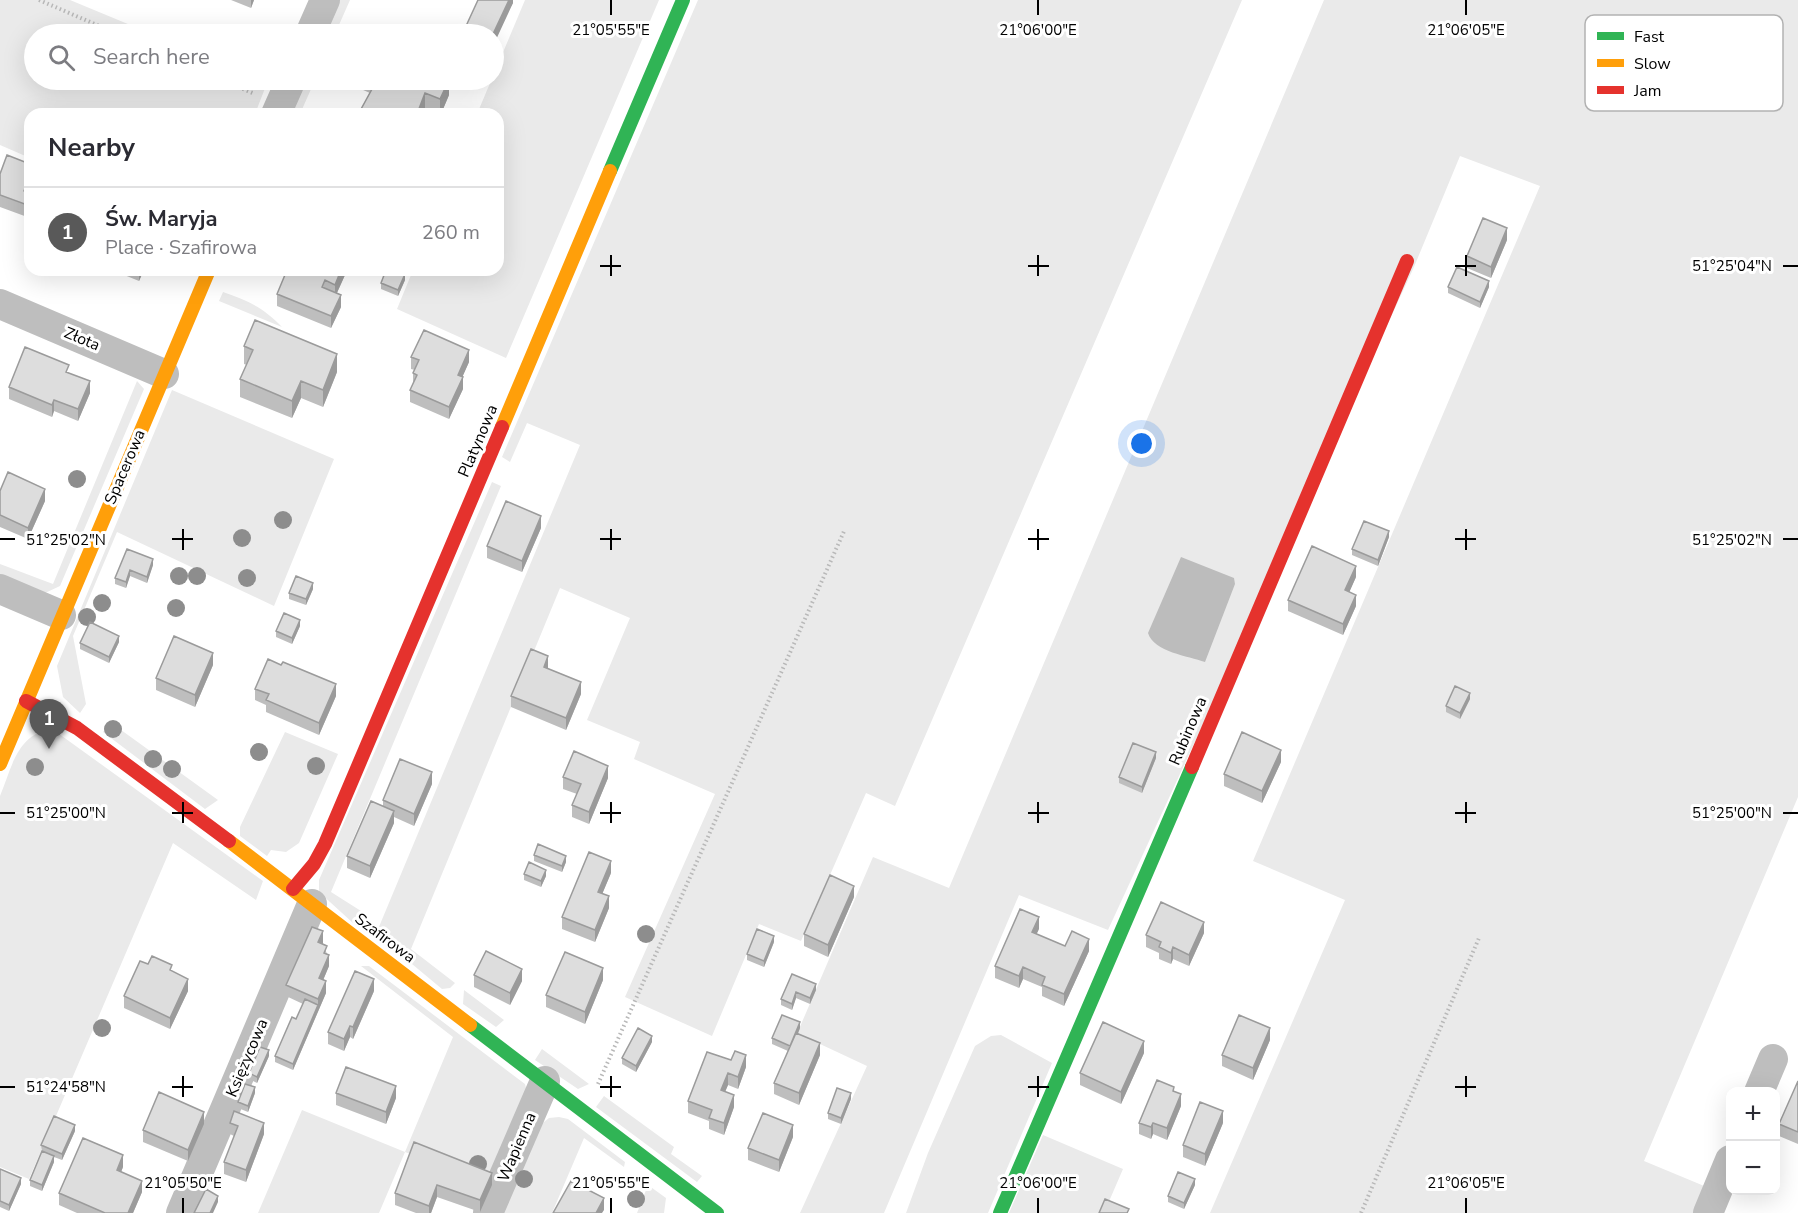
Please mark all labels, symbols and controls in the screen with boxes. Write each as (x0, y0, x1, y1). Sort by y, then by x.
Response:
legend (1585, 15, 1783, 111)
text: 21°05'55"E (572, 20, 650, 40)
text: 21°06'00"E (999, 20, 1077, 40)
text: 21°06'05"E (1427, 20, 1505, 40)
search box (24, 24, 504, 90)
text: Fast (1634, 26, 1665, 48)
icon: search (45, 41, 78, 74)
text: Search here (93, 42, 210, 72)
text: Slow (1634, 53, 1671, 75)
text: Jam (1633, 80, 1661, 102)
text: Nearby (48, 130, 135, 165)
text: Św. Maryja (105, 204, 218, 234)
text: 1 (62, 219, 74, 246)
text: 260 m (422, 219, 480, 246)
text: Place · Szafirowa (105, 234, 257, 261)
text: 51°25'04"N (1692, 256, 1772, 276)
street label: Złota (61, 322, 103, 356)
street label: Platynowa (453, 401, 503, 481)
street label: Spacerowa (99, 426, 151, 508)
your location (1127, 429, 1156, 458)
text: 51°25'02"N (26, 530, 106, 550)
text: 51°25'02"N (1692, 530, 1772, 550)
street label: Rubinowa (1164, 693, 1212, 769)
pin: 1 (29, 700, 68, 749)
text: 51°25'00"N (26, 803, 106, 823)
text: 51°25'00"N (1692, 803, 1772, 823)
street label: Szafirowa (350, 908, 420, 968)
street label: Księżycowa (221, 1016, 273, 1100)
text: 51°24'58"N (26, 1077, 106, 1097)
map controls (1726, 1087, 1780, 1195)
button: + (1726, 1087, 1780, 1141)
street label: Wapienna (493, 1109, 541, 1185)
button: − (1726, 1141, 1780, 1195)
text: 21°05'50"E (144, 1173, 222, 1193)
text: 21°05'55"E (572, 1173, 650, 1193)
text: 21°06'00"E (999, 1173, 1077, 1193)
text: 21°06'05"E (1427, 1173, 1505, 1193)

